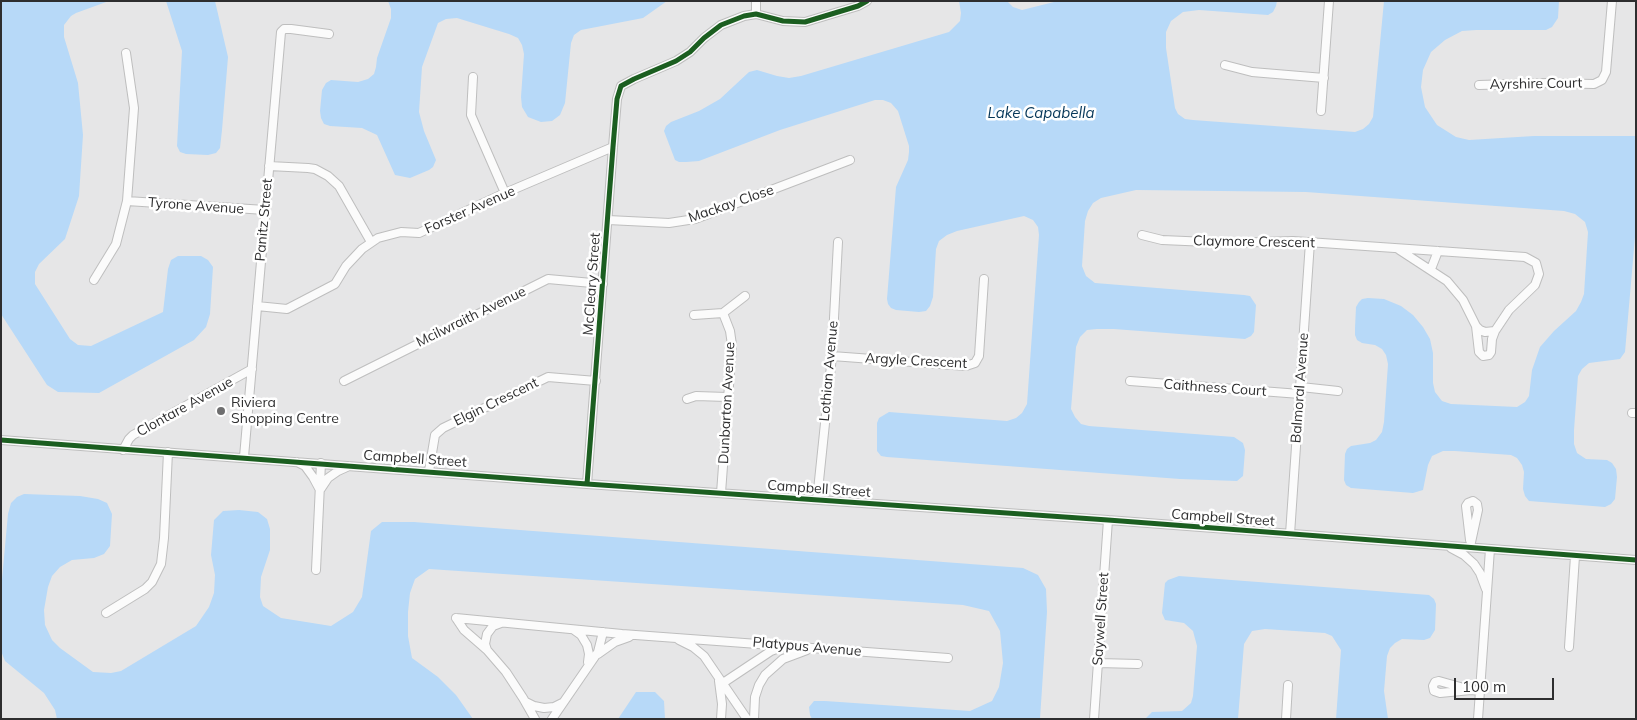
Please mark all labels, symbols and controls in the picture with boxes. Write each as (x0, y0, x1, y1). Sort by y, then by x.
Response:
street label: Ayrshire Court (1490, 75, 1582, 93)
water label: Lake Capabella (987, 104, 1095, 122)
street label: Panitz Street (252, 178, 276, 262)
street label: Mackay Close (686, 182, 776, 226)
street label: Forster Avenue (422, 183, 518, 237)
street label: Tyrone Avenue (147, 194, 245, 218)
street label: McCleary Street (580, 232, 604, 336)
street label: Claymore Crescent (1193, 233, 1315, 251)
street label: Mcilwraith Avenue (413, 283, 529, 351)
street label: Lothian Avenue (816, 320, 842, 422)
street label: Balmoral Avenue (1288, 332, 1312, 444)
street label: Dunbarton Avenue (715, 341, 739, 465)
street label: Argyle Crescent (864, 350, 968, 372)
street label: Clontare Avenue (134, 374, 236, 440)
street label: Elgin Crescent (451, 374, 541, 430)
street label: Caithness Court (1163, 376, 1267, 400)
place label: Riviera Shopping Centre (231, 395, 339, 428)
marker: Riviera Shopping Centre (215, 405, 227, 417)
street label: Campbell Street (363, 447, 467, 471)
street label: Campbell Street (767, 477, 871, 501)
street label: Campbell Street (1171, 506, 1275, 530)
street label: Saywell Street (1089, 572, 1113, 666)
street label: Platypus Avenue (752, 634, 862, 660)
scale bar (1457, 668, 1557, 700)
text: 100 m (1462, 677, 1506, 696)

